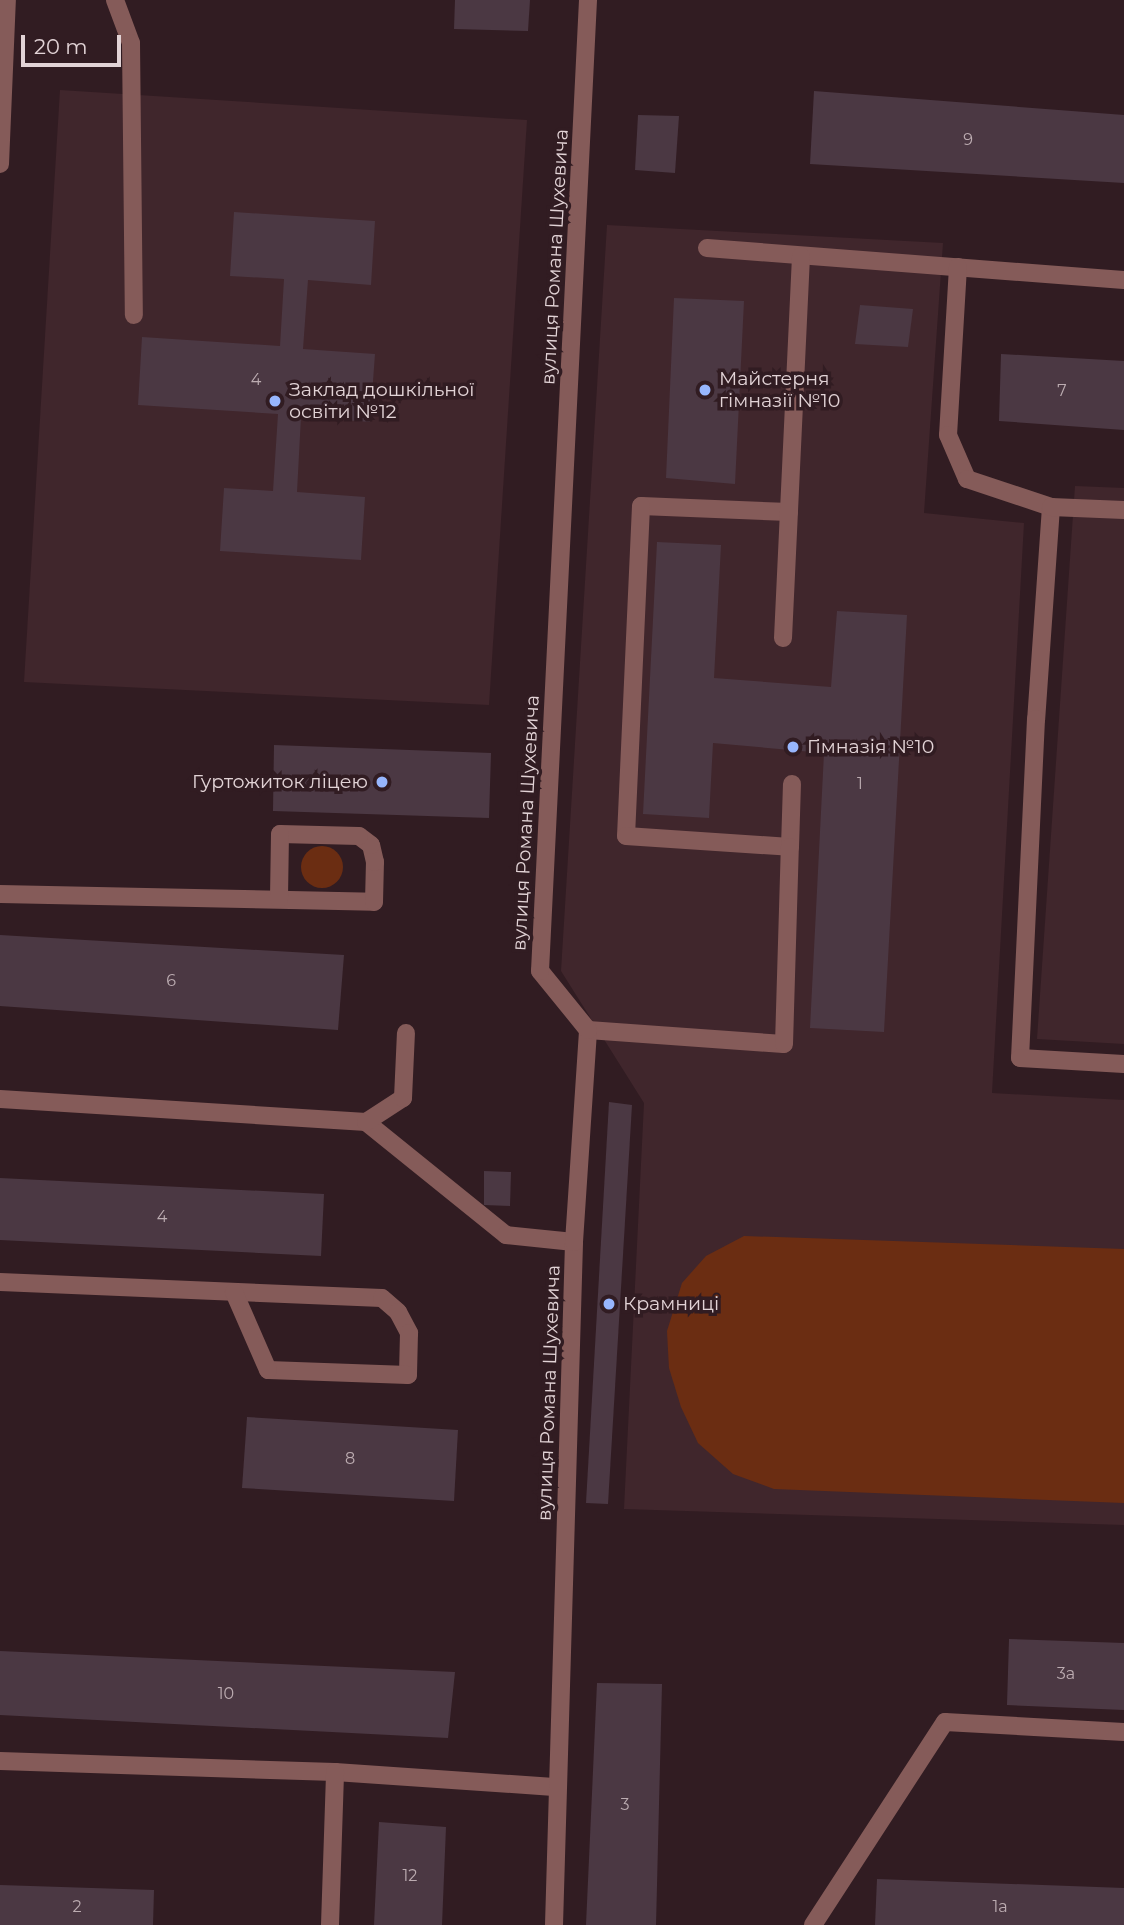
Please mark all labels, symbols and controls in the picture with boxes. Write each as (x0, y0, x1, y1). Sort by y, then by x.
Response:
scale bar (24, 21, 124, 65)
text: 20 m (34, 34, 88, 59)
street label: вулиця Романа Шухевича (537, 129, 573, 385)
house number: 9 (963, 130, 973, 150)
place label: Майстерня гімназії №10 (719, 368, 840, 412)
house number: 4 (251, 370, 261, 390)
place label: Заклад дошкільної освіти №12 (289, 379, 474, 423)
house number: 7 (1057, 381, 1067, 401)
marker: Майстерня гімназії №10 (697, 382, 713, 398)
marker: Заклад дошкільної освіти №12 (267, 393, 283, 409)
street label: вулиця Романа Шухевича (508, 695, 544, 951)
place label: Гімназія №10 (807, 736, 934, 758)
marker: Гімназія №10 (785, 739, 801, 755)
place label: Гуртожиток ліцею (192, 771, 368, 793)
marker: Гуртожиток ліцею (374, 774, 390, 790)
house number: 1 (857, 774, 863, 794)
house number: 6 (166, 971, 176, 991)
house number: 4 (157, 1207, 167, 1227)
street label: вулиця Романа Шухевича (533, 1265, 565, 1521)
place label: Крамниці (623, 1293, 719, 1315)
marker: Крамниці (601, 1296, 617, 1312)
house number: 8 (345, 1449, 355, 1469)
house number: 3а (1057, 1664, 1075, 1684)
house number: 10 (218, 1684, 234, 1704)
house number: 3 (620, 1795, 630, 1815)
house number: 12 (403, 1866, 417, 1886)
house number: 2 (72, 1897, 82, 1917)
house number: 1а (992, 1897, 1008, 1917)

